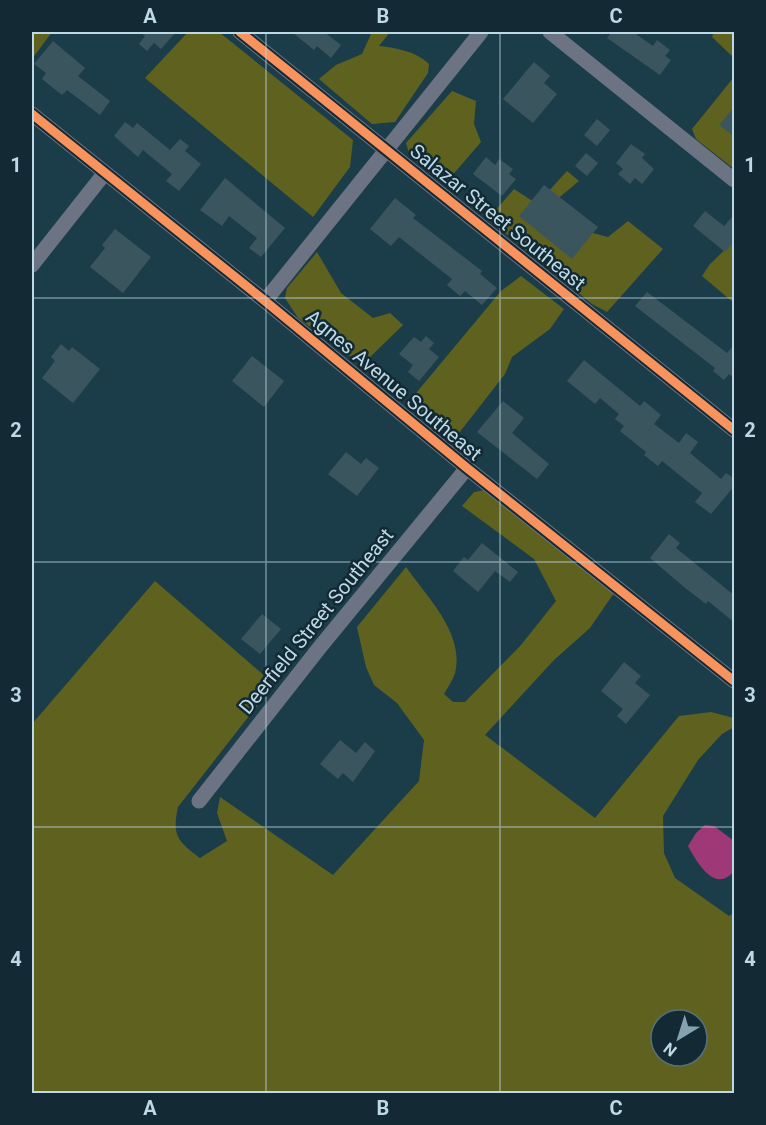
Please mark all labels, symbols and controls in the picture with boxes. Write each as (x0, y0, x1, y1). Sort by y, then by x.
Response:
text: A (143, 4, 157, 28)
text: B (377, 4, 389, 28)
text: C (609, 4, 623, 28)
street label: Salazar Street Southeast (405, 139, 591, 295)
text: 1 (10, 153, 22, 177)
text: 1 (744, 153, 756, 177)
street label: Agnes Avenue Southeast (301, 305, 487, 465)
text: 2 (10, 418, 22, 442)
text: 2 (744, 418, 756, 442)
street label: Deerfield Street Southeast (234, 523, 398, 719)
text: 3 (10, 683, 22, 707)
text: 3 (744, 683, 756, 707)
text: 4 (10, 947, 22, 971)
text: 4 (744, 947, 756, 971)
north arrow (649, 1008, 709, 1068)
text: N (660, 1038, 680, 1060)
text: A (143, 1096, 157, 1120)
text: B (377, 1096, 389, 1120)
text: C (609, 1096, 623, 1120)

